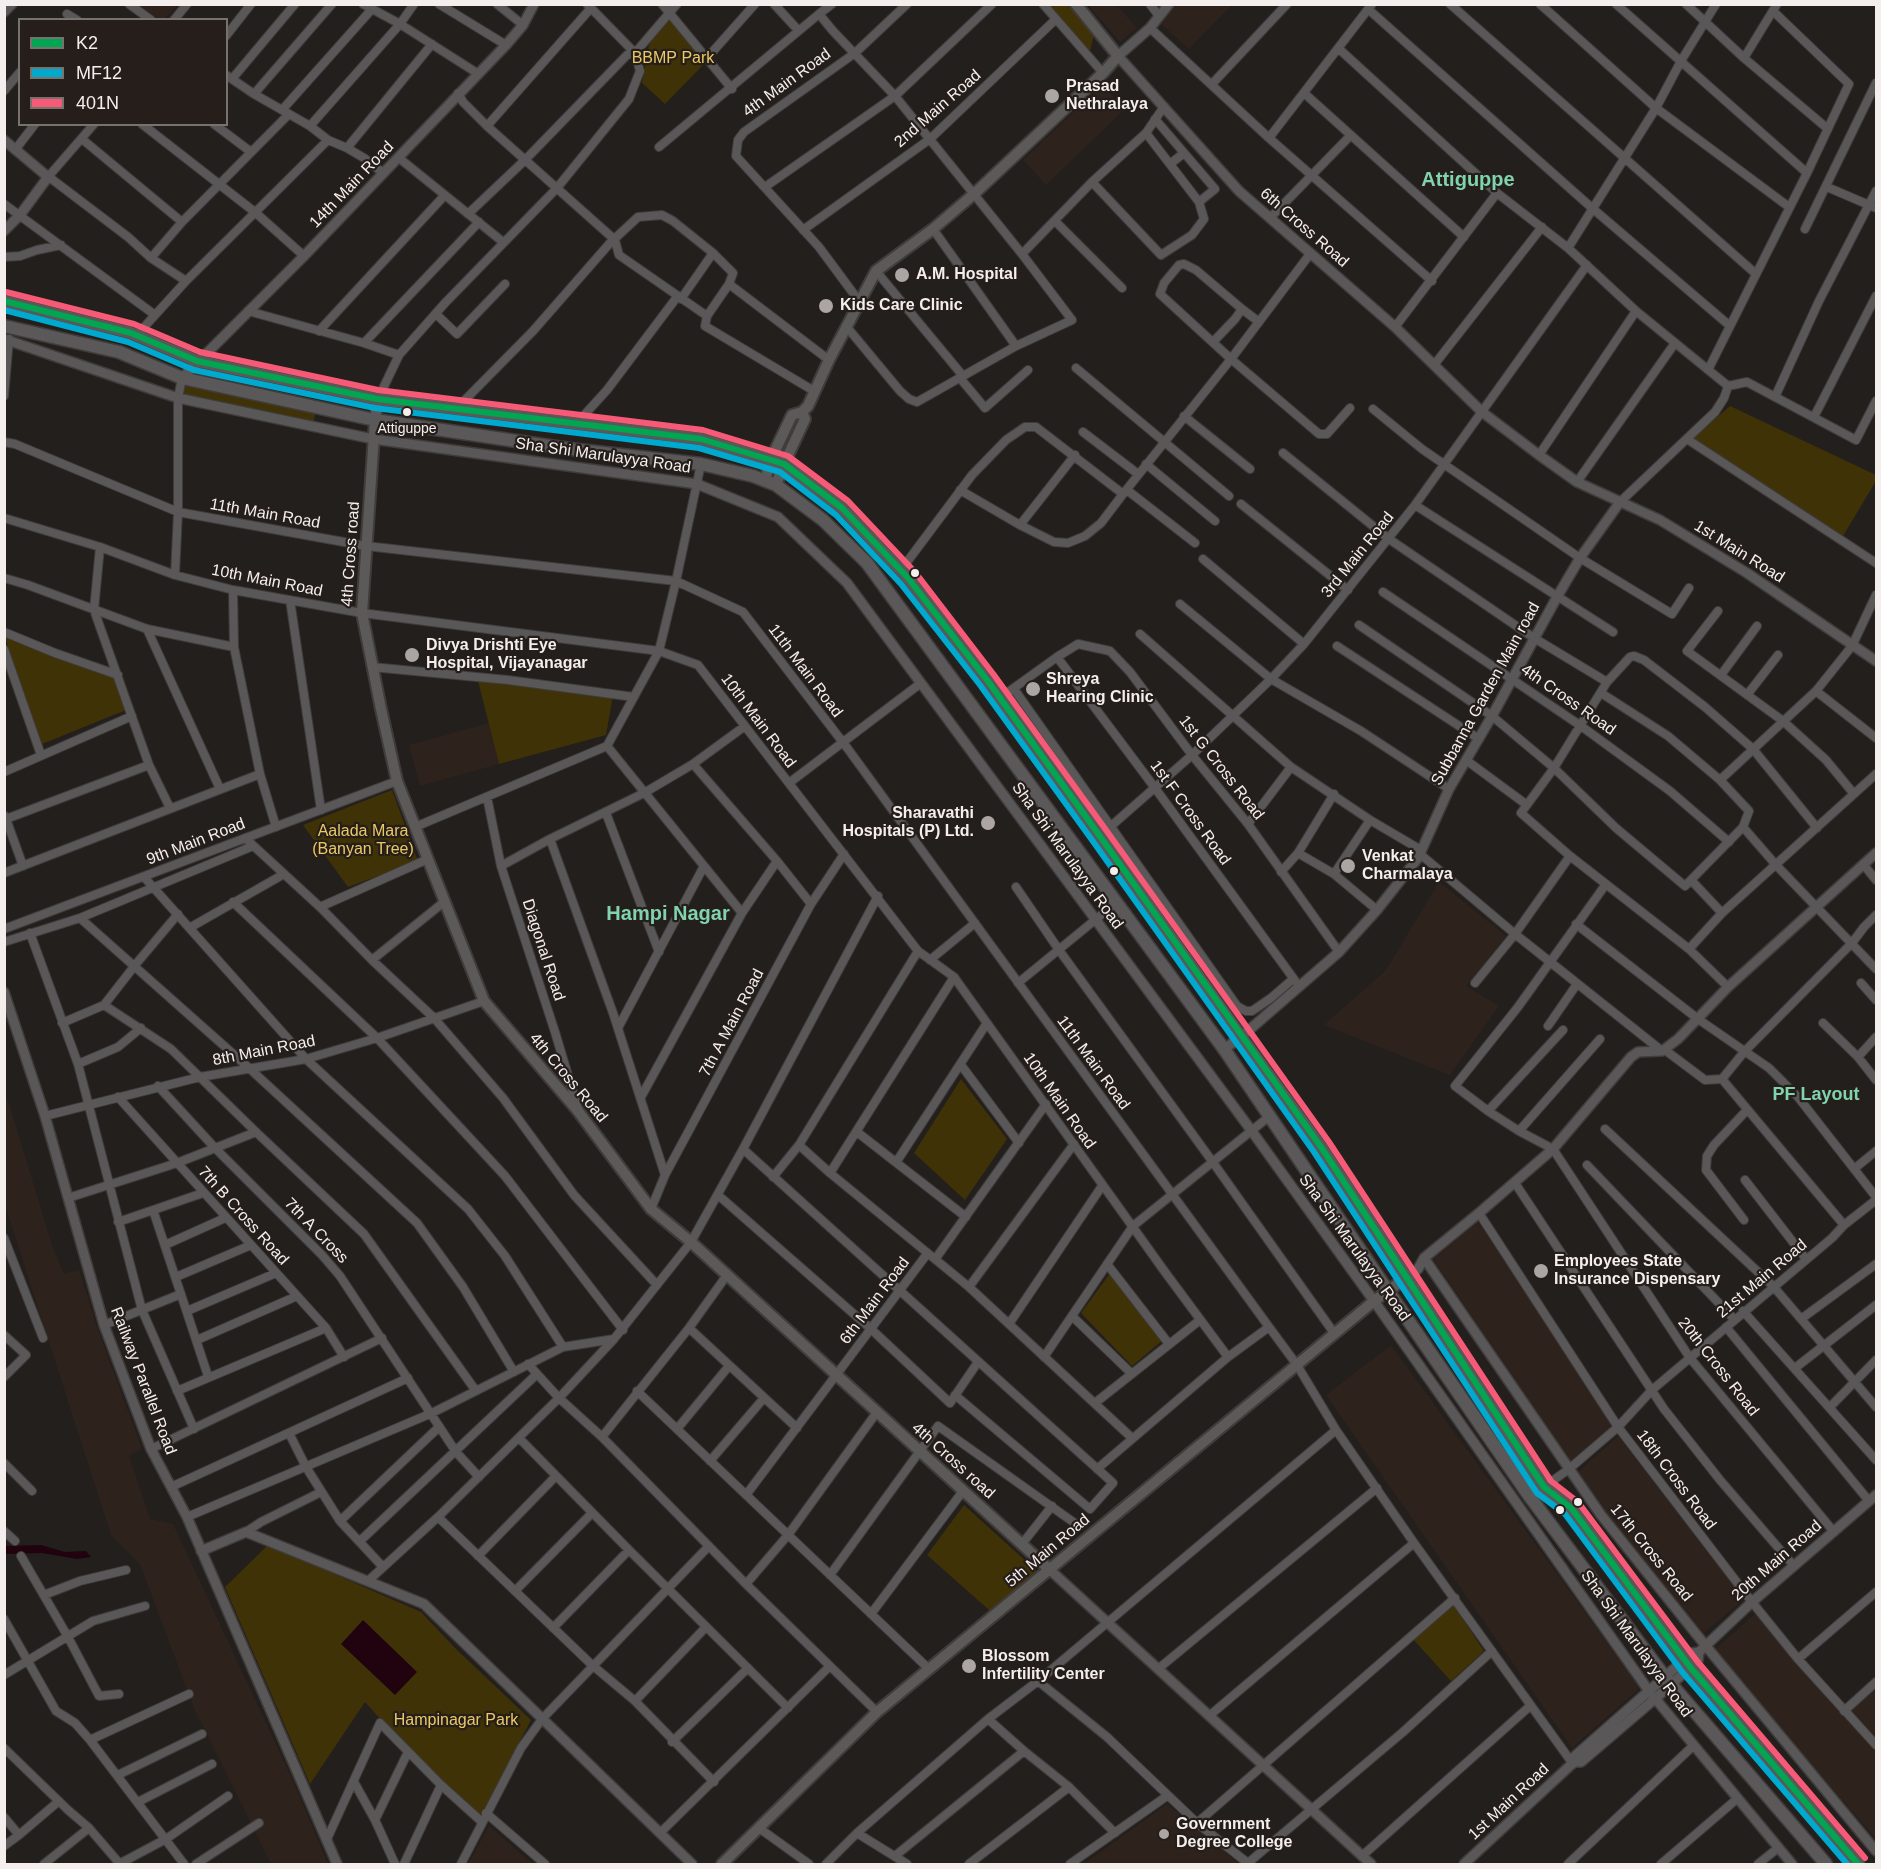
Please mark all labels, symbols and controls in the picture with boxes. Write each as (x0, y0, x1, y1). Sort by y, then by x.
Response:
legend (18, 18, 228, 126)
text: K2 (76, 33, 98, 53)
street label: 4th Main Road (739, 45, 835, 121)
park label: BBMP Park (632, 49, 714, 69)
text: MF12 (76, 63, 122, 83)
street label: 2nd Main Road (891, 66, 985, 152)
place label: Prasad Nethralaya (1066, 77, 1148, 115)
marker: Prasad Nethralaya (1043, 87, 1061, 105)
text: 401N (76, 93, 119, 113)
street label: 14th Main Road (306, 138, 398, 232)
district label: Attiguppe (1421, 168, 1515, 192)
street label: 6th Cross Road (1256, 184, 1352, 272)
place label: A.M. Hospital (916, 265, 1017, 285)
marker: A.M. Hospital (893, 266, 911, 284)
place label: Kids Care Clinic (840, 296, 963, 316)
marker: Kids Care Clinic (817, 297, 835, 315)
marker: Attiguppe (401, 406, 413, 418)
place label: Attiguppe (377, 421, 437, 437)
street label: Sha Shi Marulayya Road (514, 434, 692, 478)
street label: 11th Main Road (208, 495, 322, 533)
street label: 4th Cross road (338, 501, 364, 607)
street label: 3rd Main Road (1318, 508, 1398, 602)
street label: 1st Main Road (1690, 517, 1788, 587)
street label: 10th Main Road (210, 561, 324, 601)
unlabelled marker (909, 567, 921, 579)
street label: Subbanna Garden Main road (1428, 599, 1544, 789)
street label: 11th Main Road (764, 621, 846, 721)
place label: Divya Drishti Eye Hospital, Vijayanagar (426, 636, 588, 674)
marker: Divya Drishti Eye Hospital, Vijayanagar (403, 646, 421, 664)
street label: 4th Cross Road (1517, 660, 1619, 740)
street label: 10th Main Road (716, 670, 800, 772)
place label: Shreya Hearing Clinic (1046, 670, 1154, 708)
marker: Shreya Hearing Clinic (1024, 680, 1042, 698)
street label: 1st G Cross Road (1174, 712, 1268, 824)
street label: 1st F Cross Road (1146, 757, 1234, 869)
street label: Sha Shi Marulayya Road (1007, 779, 1127, 933)
place label: Sharavathi Hospitals (P) Ltd. (842, 804, 974, 842)
street label: 9th Main Road (144, 814, 248, 870)
marker: Sharavathi Hospitals (P) Ltd. (979, 814, 997, 832)
park label: Aalada Mara (Banyan Tree) (312, 822, 414, 860)
place label: Venkat Charmalaya (1362, 847, 1453, 885)
marker: Venkat Charmalaya (1339, 857, 1357, 875)
unlabelled marker (1108, 865, 1120, 877)
street label: Diagonal Road (518, 897, 568, 1003)
district label: Hampi Nagar (606, 902, 730, 926)
street label: 7th A Main Road (696, 966, 768, 1080)
street label: 11th Main Road (1052, 1012, 1134, 1114)
street label: 4th Cross Road (525, 1029, 611, 1127)
street label: 8th Main Road (211, 1032, 317, 1070)
street label: 10th Main Road (1019, 1049, 1099, 1153)
district label: PF Layout (1772, 1084, 1860, 1106)
street label: 7th B Cross Road (194, 1163, 292, 1269)
street label: Sha Shi Marulayya Road (1294, 1171, 1414, 1325)
street label: 7th A Cross (280, 1194, 352, 1268)
street label: 21st Main Road (1713, 1236, 1811, 1322)
place label: Employees State Insurance Dispensary (1554, 1252, 1720, 1290)
street label: 6th Main Road (836, 1254, 914, 1348)
marker: Employees State Insurance Dispensary (1532, 1262, 1550, 1280)
street label: Railway Parallel Road (106, 1304, 180, 1458)
street label: 20th Cross Road (1673, 1314, 1763, 1420)
street label: 4th Cross road (908, 1419, 998, 1503)
street label: 18th Cross Road (1632, 1426, 1720, 1534)
unlabelled marker (1572, 1496, 1584, 1508)
street label: 17th Cross Road (1606, 1500, 1696, 1606)
unlabelled marker (1554, 1504, 1566, 1516)
street label: 5th Main Road (1002, 1510, 1094, 1592)
street label: 20th Main Road (1728, 1517, 1826, 1605)
street label: Sha Shi Marulayya Road (1576, 1567, 1696, 1721)
place label: Blossom Infertility Center (982, 1647, 1105, 1685)
marker: Blossom Infertility Center (960, 1657, 978, 1675)
park label: Hampinagar Park (394, 1711, 518, 1731)
street label: 1st Main Road (1465, 1760, 1553, 1844)
place label: Government Degree College (1176, 1815, 1292, 1853)
marker: Government Degree College (1157, 1827, 1171, 1841)

